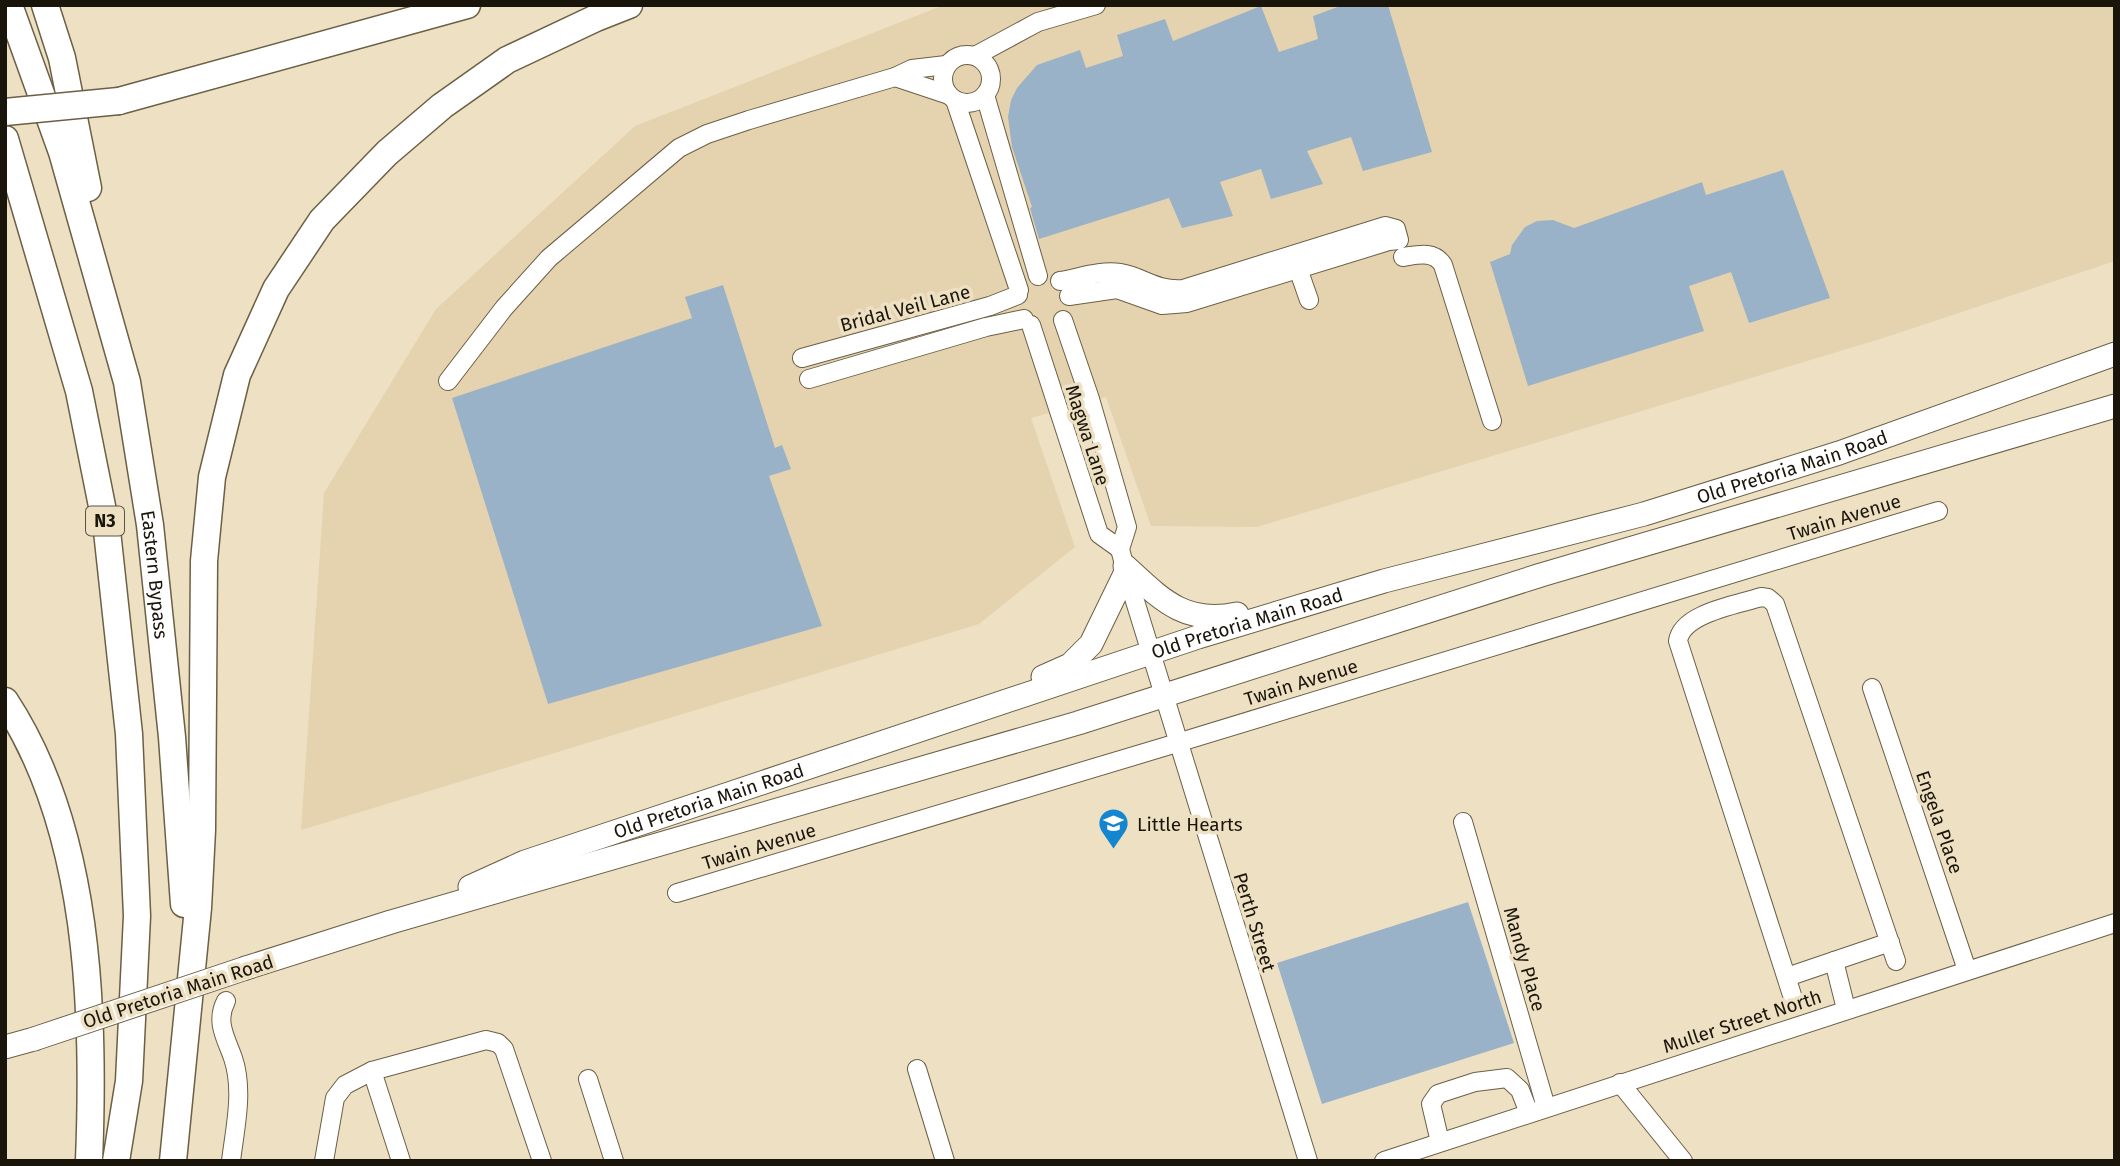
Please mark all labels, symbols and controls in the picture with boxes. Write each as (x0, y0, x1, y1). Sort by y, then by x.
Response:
street label: Bridal Veil Lane (838, 280, 973, 337)
street label: Magwa Lane (1060, 382, 1115, 488)
street label: Old Pretoria Main Road (1694, 426, 1891, 509)
street label: Twain Avenue (1785, 489, 1904, 546)
road number: N3 (86, 506, 124, 536)
street label: Eastern Bypass (136, 509, 173, 640)
street label: Old Pretoria Main Road (1148, 583, 1346, 664)
street label: Twain Avenue (1242, 654, 1361, 711)
street label: Old Pretoria Main Road (611, 759, 807, 844)
street label: Engela Place (1911, 768, 1968, 877)
school or university icon: Little Hearts (1097, 807, 1131, 851)
place label: Little Hearts (1137, 813, 1243, 836)
street label: Twain Avenue (700, 818, 819, 875)
street label: Perth Street (1229, 870, 1281, 975)
street label: Mandy Place (1499, 904, 1550, 1014)
street label: Old Pretoria Main Road (80, 950, 276, 1033)
street label: Muller Street North (1660, 985, 1824, 1058)

